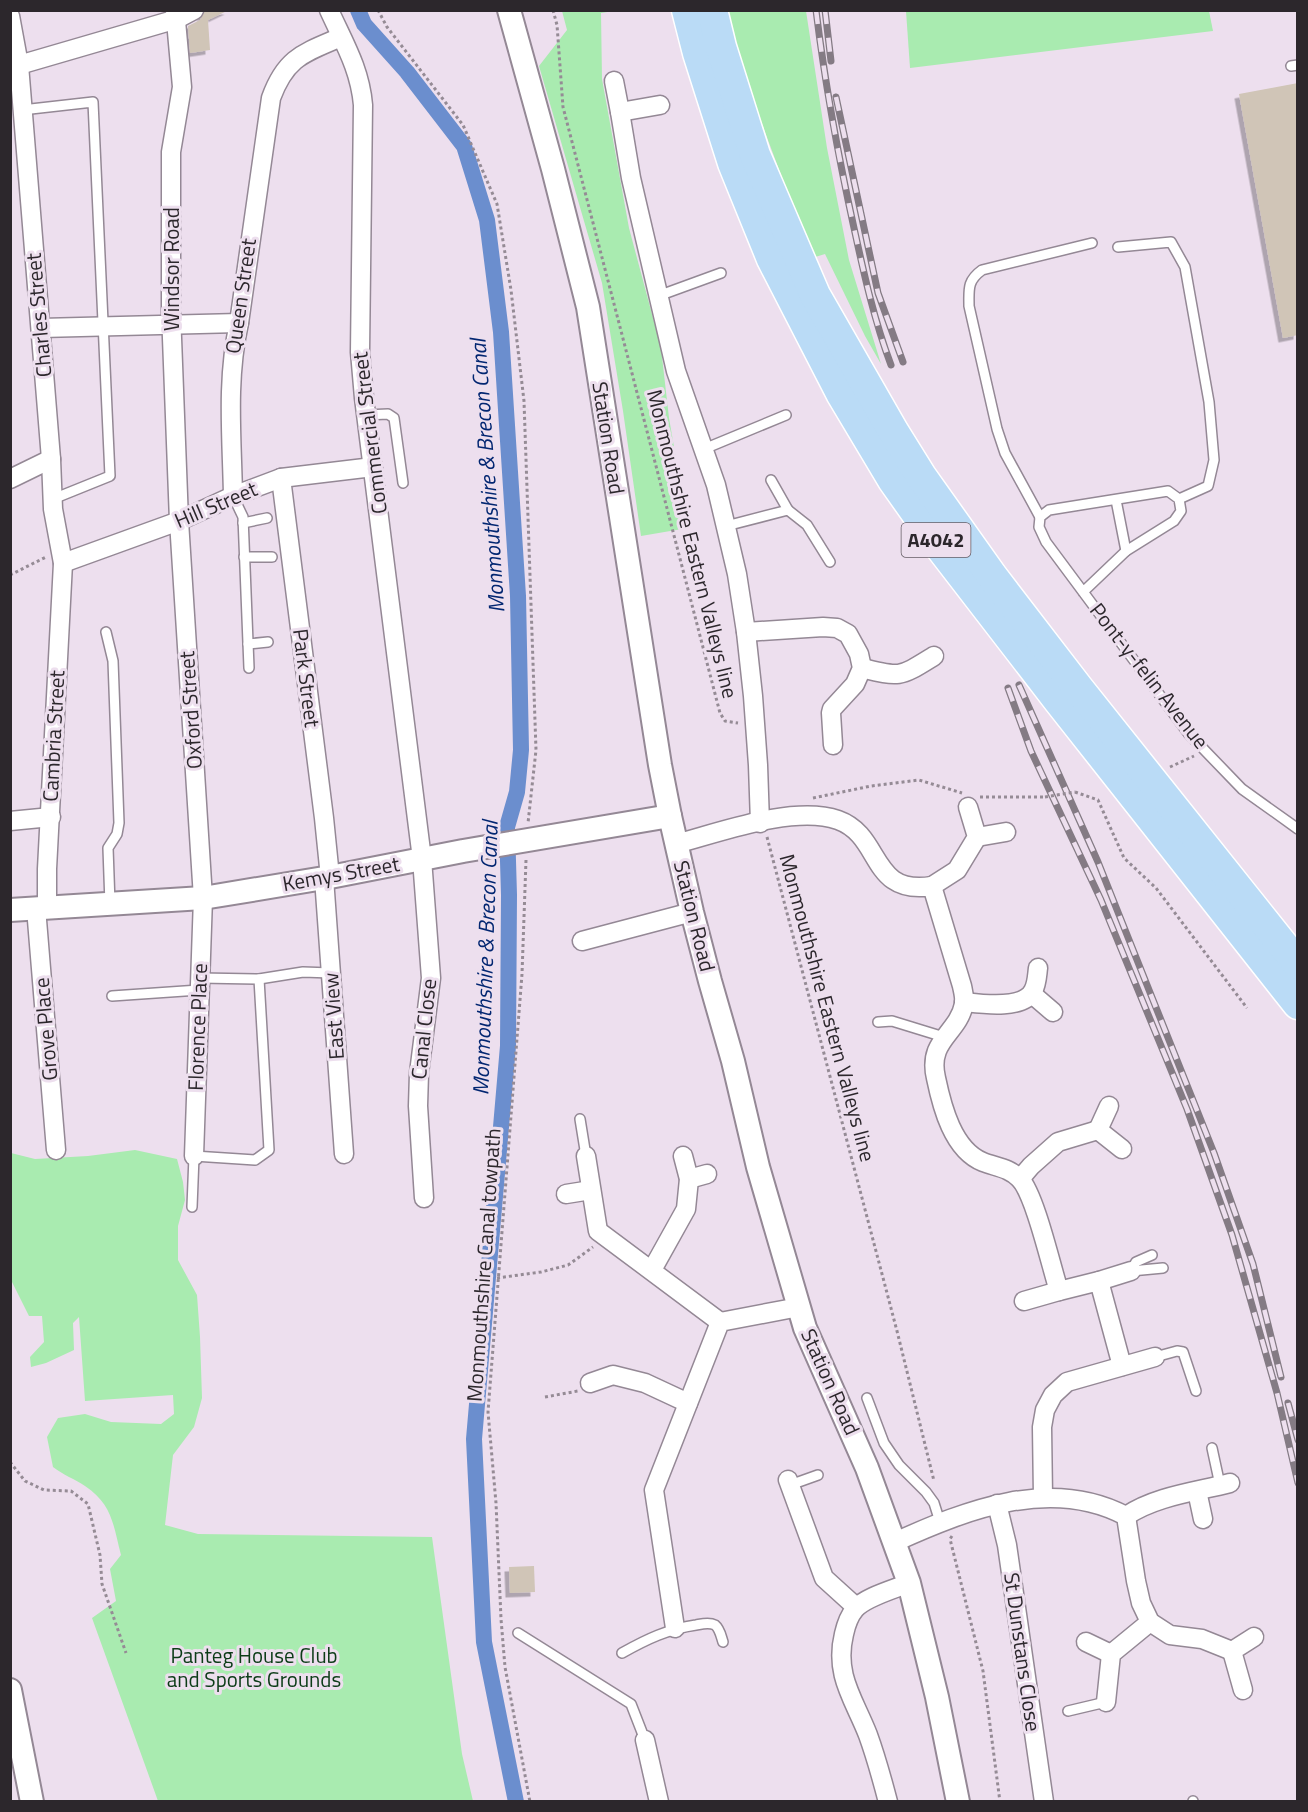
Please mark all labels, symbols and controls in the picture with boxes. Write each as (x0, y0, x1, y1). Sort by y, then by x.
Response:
street label: Windsor Road (155, 207, 187, 331)
street label: Queen Street (216, 235, 264, 356)
street label: Charles Street (17, 251, 59, 378)
water label: Monmouthshire & Brecon Canal (460, 336, 514, 614)
street label: Commercial Street (343, 350, 395, 516)
street label: Station Road (584, 379, 634, 496)
street label: Monmouthshire Eastern Valleys line (639, 386, 747, 702)
street label: Hill Street (169, 472, 263, 536)
road number: A4042 (902, 523, 970, 557)
street label: Pont-y-felin Avenue (1082, 596, 1217, 755)
street label: Park Street (285, 627, 329, 730)
street label: Oxford Street (170, 649, 210, 770)
street label: Cambria Street (34, 669, 72, 803)
water label: Monmouthshire & Brecon Canal (463, 818, 507, 1096)
street label: Kemys Street (280, 847, 402, 899)
street label: Monmouthshire Eastern Valleys line (771, 850, 884, 1165)
street label: Station Road (666, 857, 724, 975)
street label: Florence Place (179, 963, 215, 1091)
street label: East View (314, 971, 352, 1061)
street label: Grove Place (25, 976, 65, 1082)
street label: Canal Close (402, 977, 444, 1081)
street label: Monmouthshire Canal towpath (457, 1127, 509, 1403)
street label: Station Road (793, 1323, 869, 1440)
street label: St Dunstans Close (996, 1570, 1050, 1733)
park label: Panteg House Club and Sports Grounds (167, 1639, 341, 1695)

